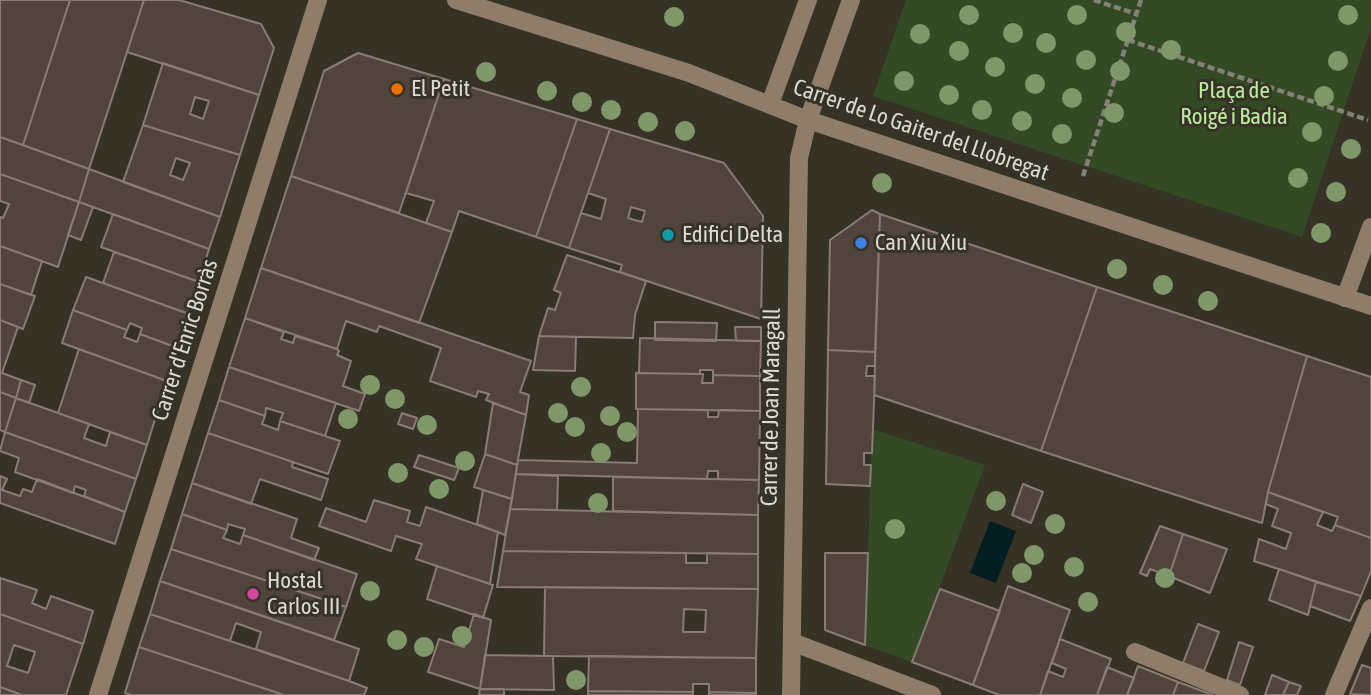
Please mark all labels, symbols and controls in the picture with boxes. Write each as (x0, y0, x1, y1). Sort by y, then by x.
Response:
street label: Carrer de Lo Gaiter del Llobregat (790, 73, 1052, 187)
place label: El Petit (411, 75, 470, 103)
park label: Plaça de Roigé i Badia (1180, 77, 1288, 131)
marker: El Petit (389, 81, 405, 97)
place label: Edifici Delta (682, 221, 783, 249)
marker: Edifici Delta (660, 227, 676, 243)
place label: Can Xiu Xiu (875, 229, 967, 257)
marker: Can Xiu Xiu (853, 235, 869, 251)
street label: Carrer d'Enric Borràs (146, 256, 224, 424)
street label: Carrer de Joan Maragall (755, 308, 787, 506)
place label: Hostal Carlos III (267, 567, 340, 621)
marker: Hostal Carlos III (245, 586, 261, 602)

